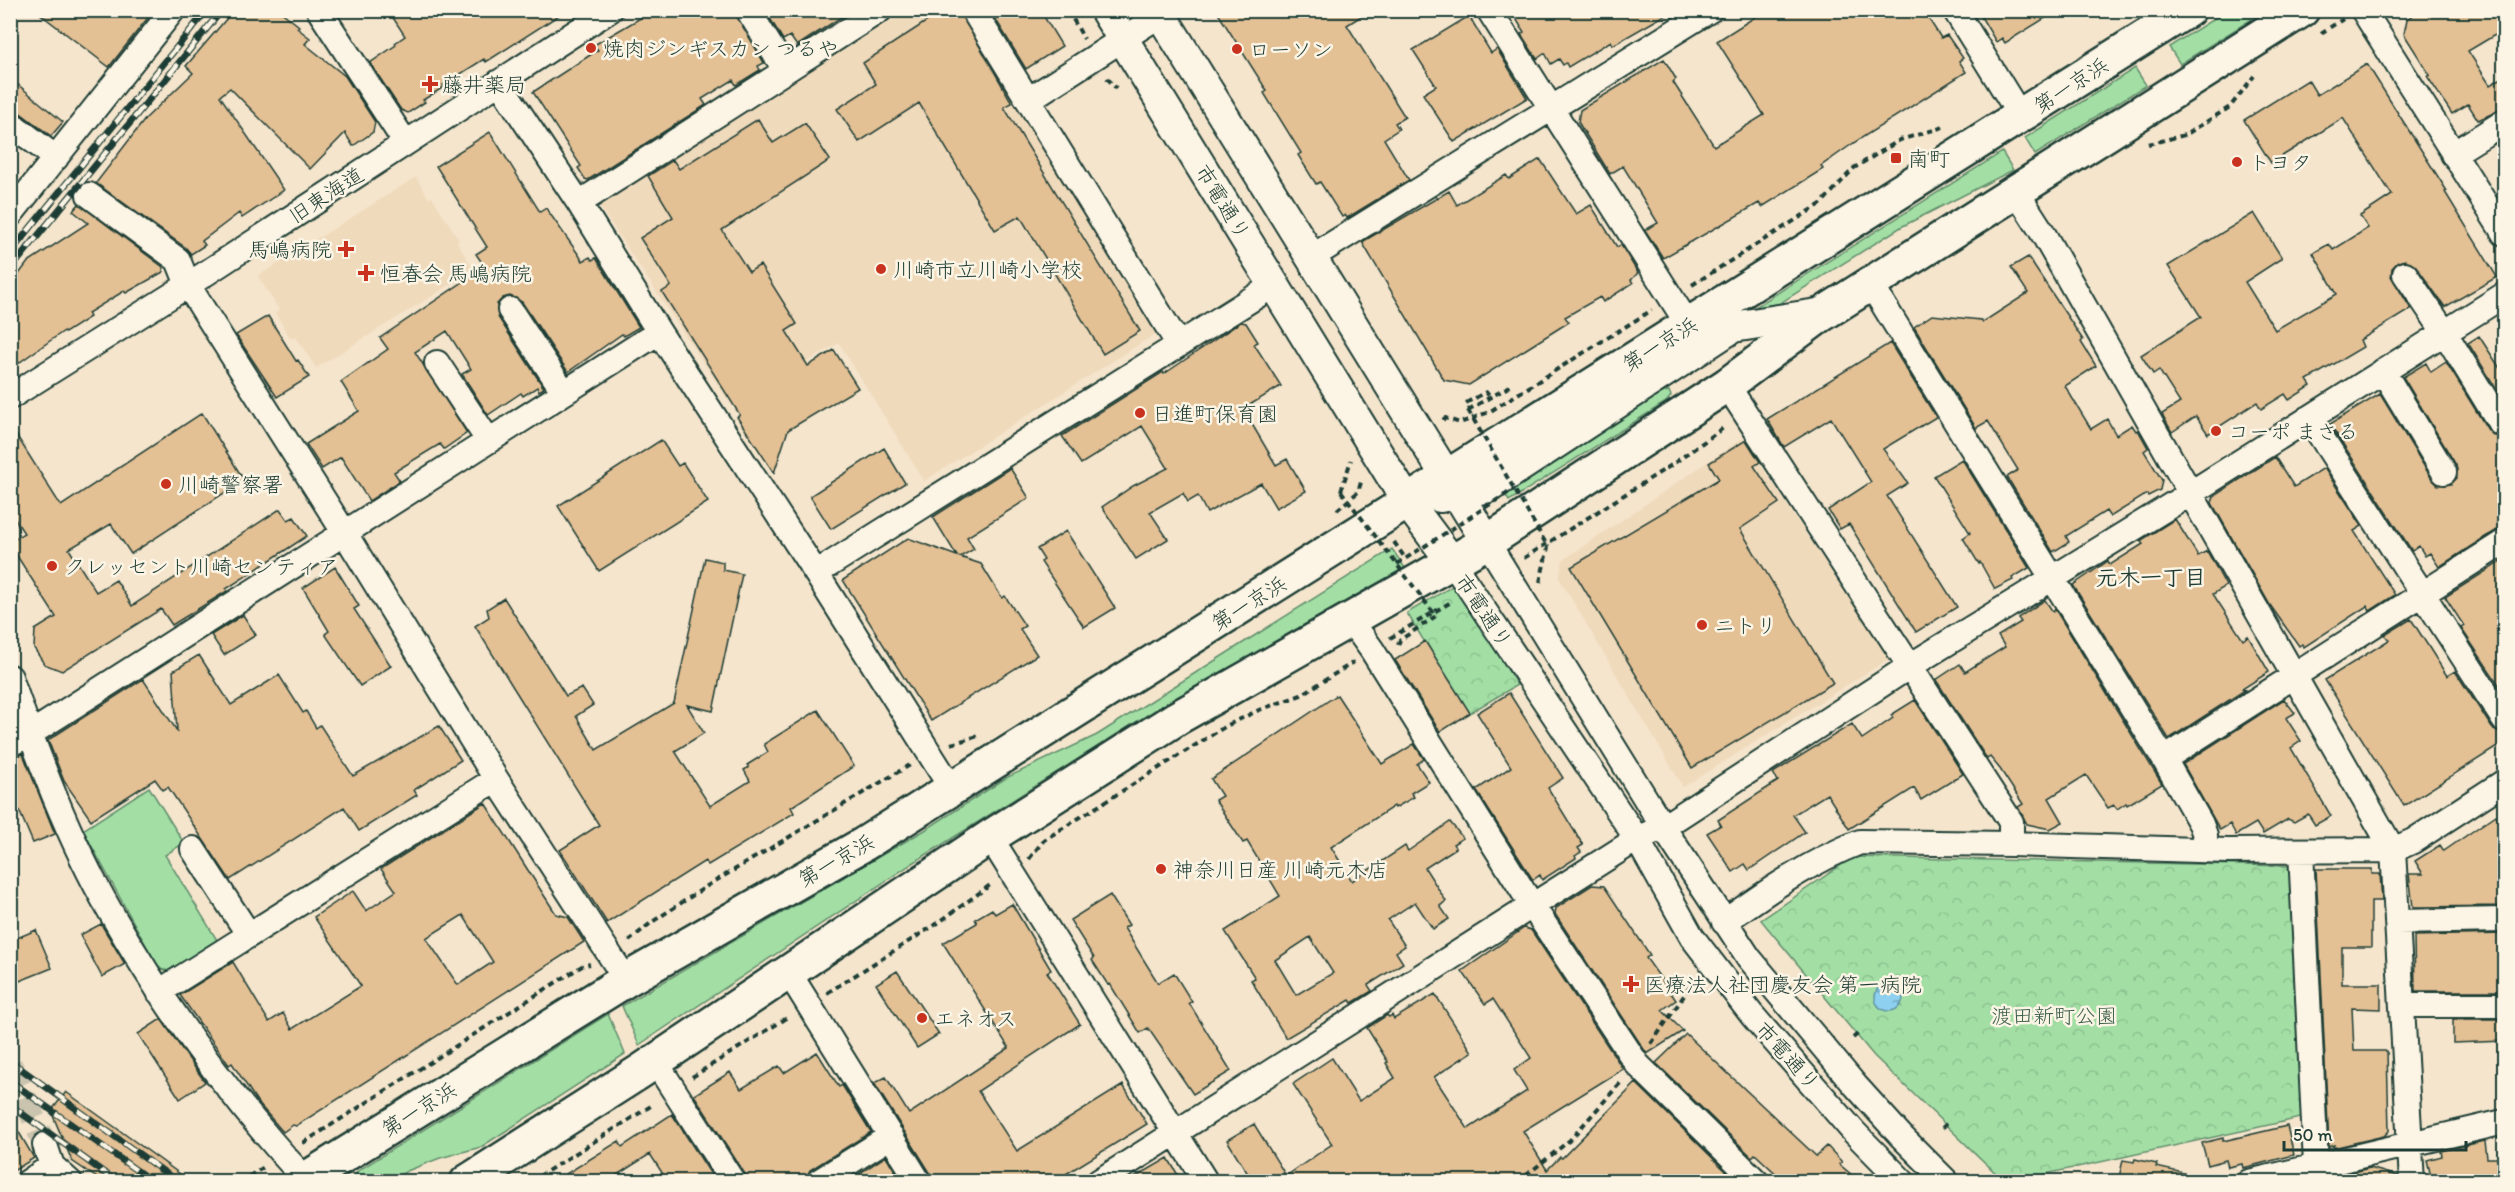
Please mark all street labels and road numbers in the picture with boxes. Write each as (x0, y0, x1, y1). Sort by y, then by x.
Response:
street label: 第一京浜 (2029, 52, 2113, 118)
street label: 市電通り (1190, 160, 1256, 244)
street label: 旧東海道 (284, 162, 368, 228)
street label: 第一京浜 (1618, 311, 1702, 377)
street label: 市電通り (1450, 569, 1518, 653)
street label: 第一京浜 (1207, 570, 1291, 636)
street label: 第一京浜 (793, 828, 879, 892)
street label: 市電通り (1751, 1016, 1825, 1096)
street label: 第一京浜 (377, 1076, 461, 1142)

